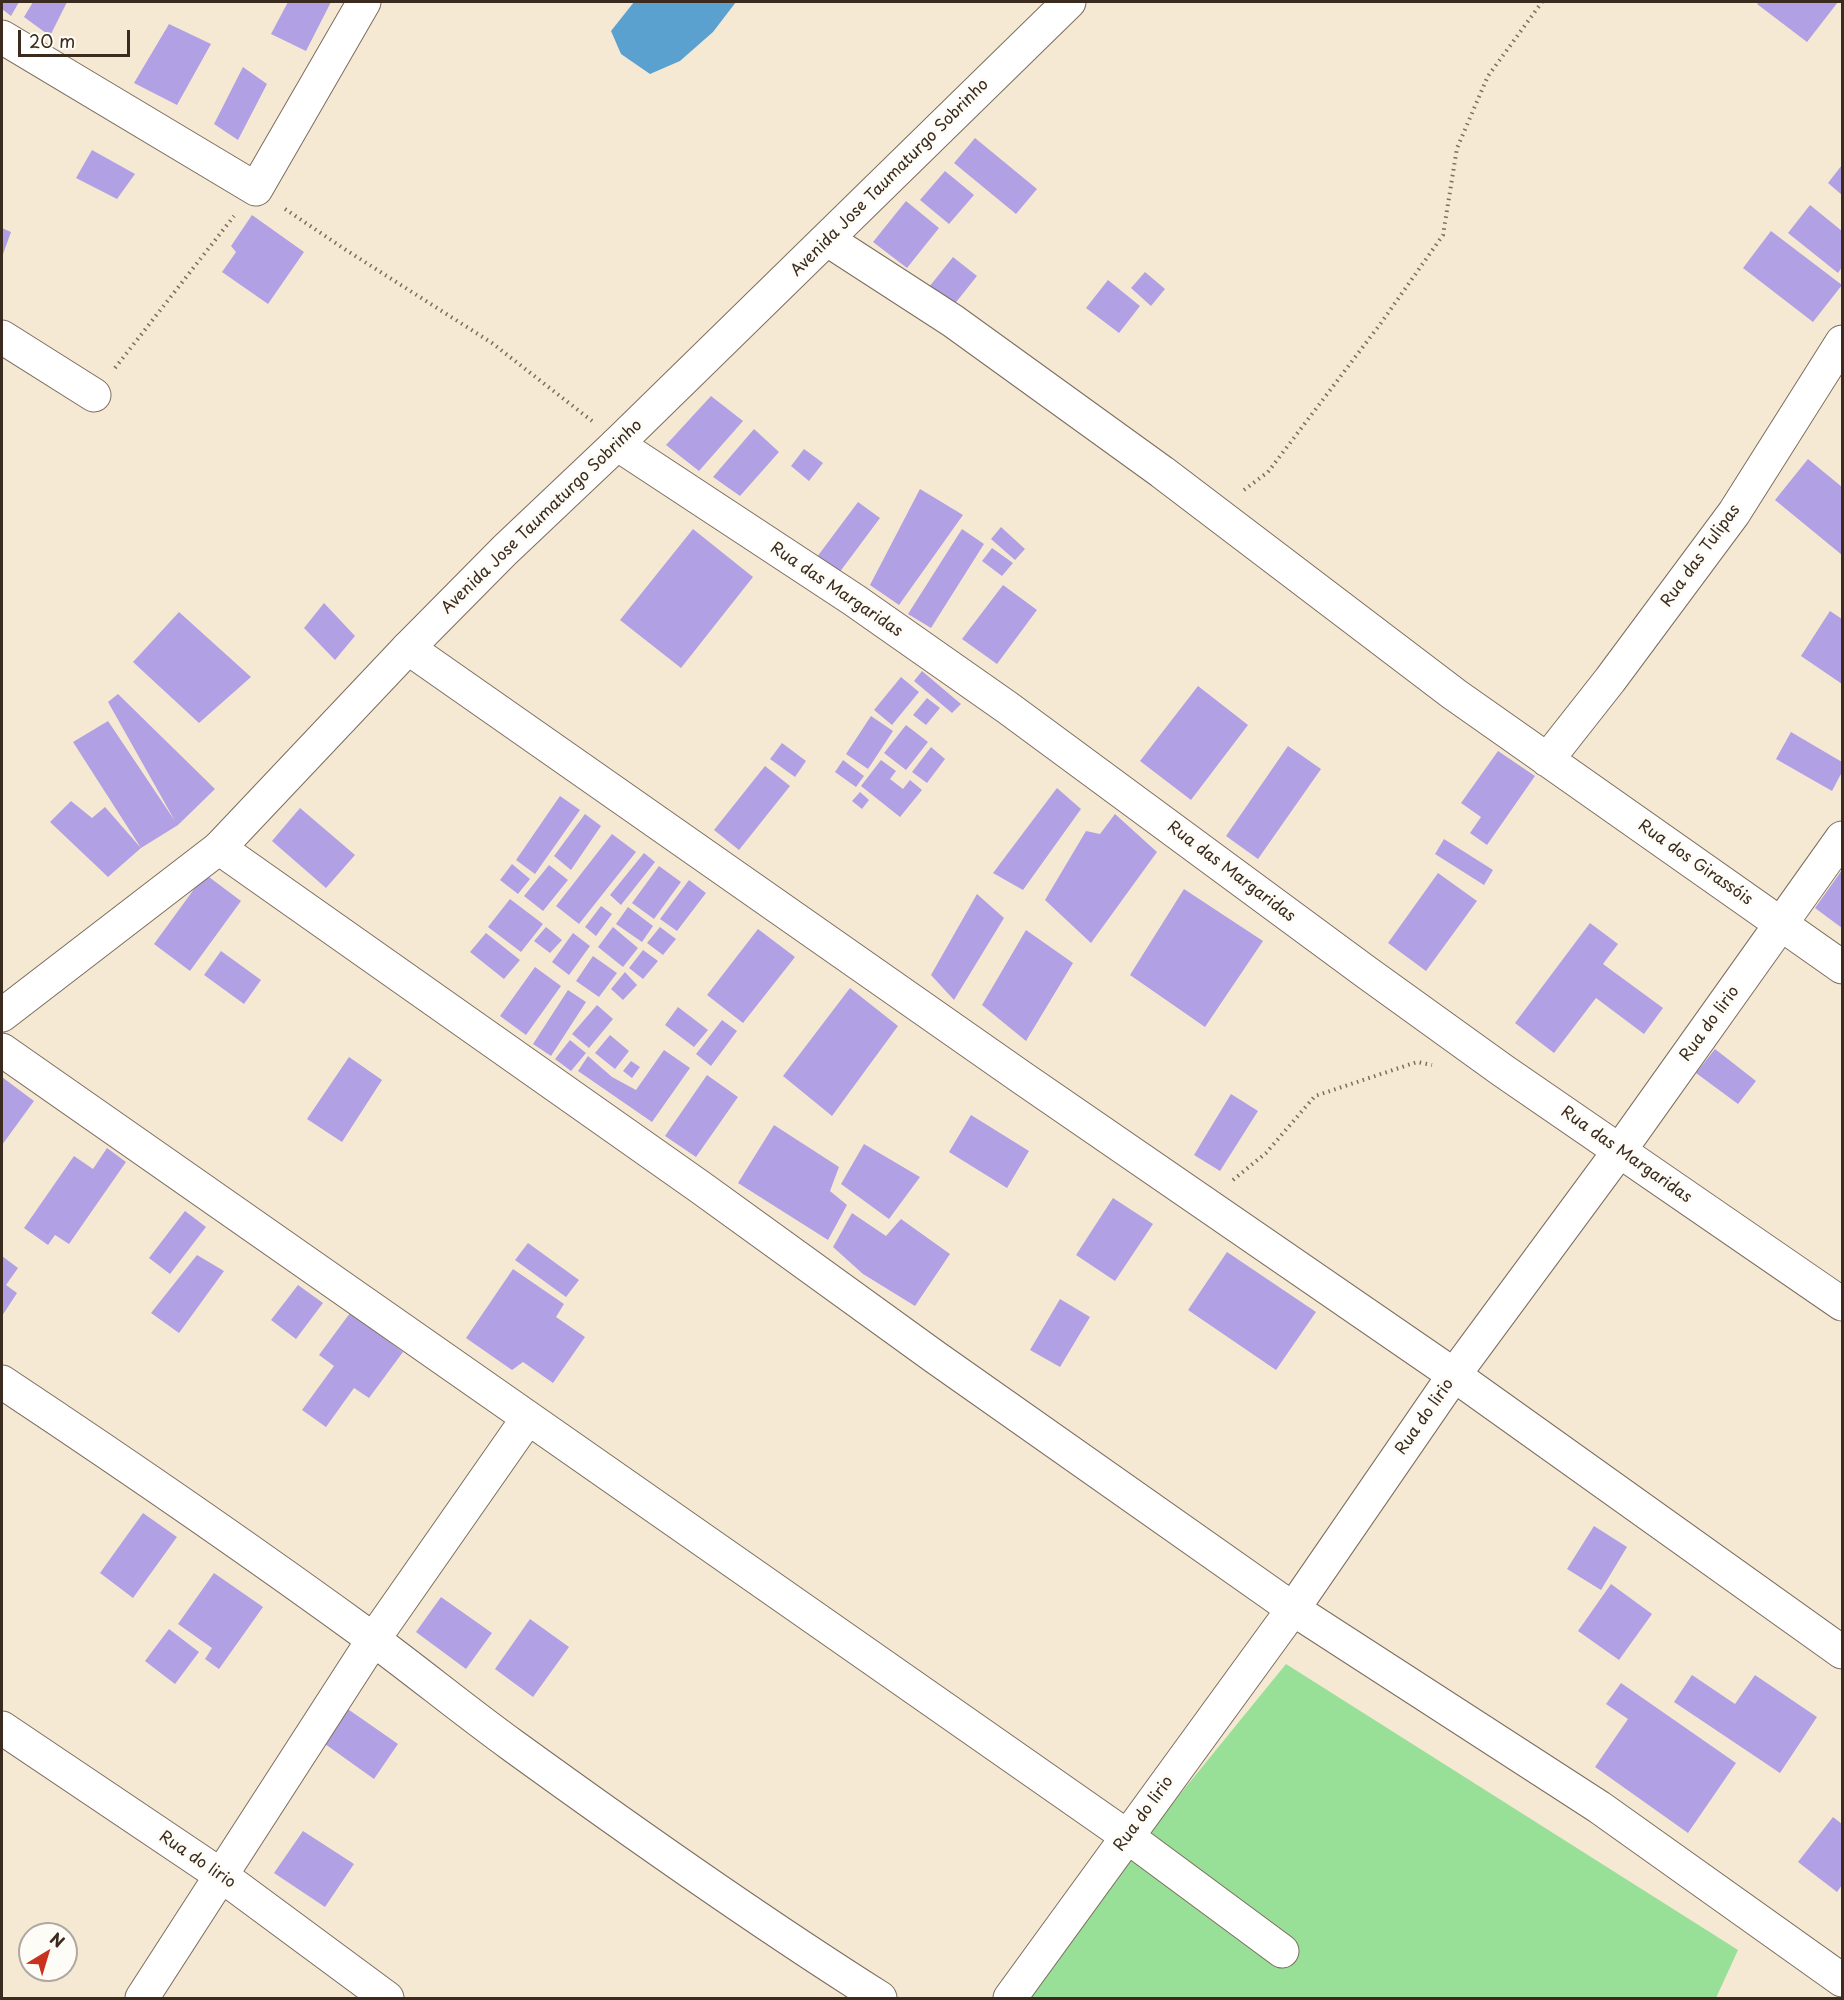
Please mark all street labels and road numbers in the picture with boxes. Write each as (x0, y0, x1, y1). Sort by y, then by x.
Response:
street label: Avenida Jose Taumaturgo Sobrinho (787, 75, 993, 281)
street label: Avenida Jose Taumaturgo Sobrinho (438, 416, 646, 618)
street label: Rua das Tulipas (1657, 501, 1745, 611)
street label: Rua das Margaridas (766, 539, 906, 641)
street label: Rua dos Girassóis (1634, 816, 1756, 910)
street label: Rua das Margaridas (1163, 818, 1299, 926)
street label: Rua do lirio (1676, 983, 1744, 1065)
street label: Rua das Margaridas (1557, 1103, 1695, 1207)
street label: Rua do lirio (1392, 1375, 1458, 1459)
street label: Rua do lirio (1110, 1773, 1178, 1855)
street label: Rua do lirio (155, 1827, 239, 1893)

